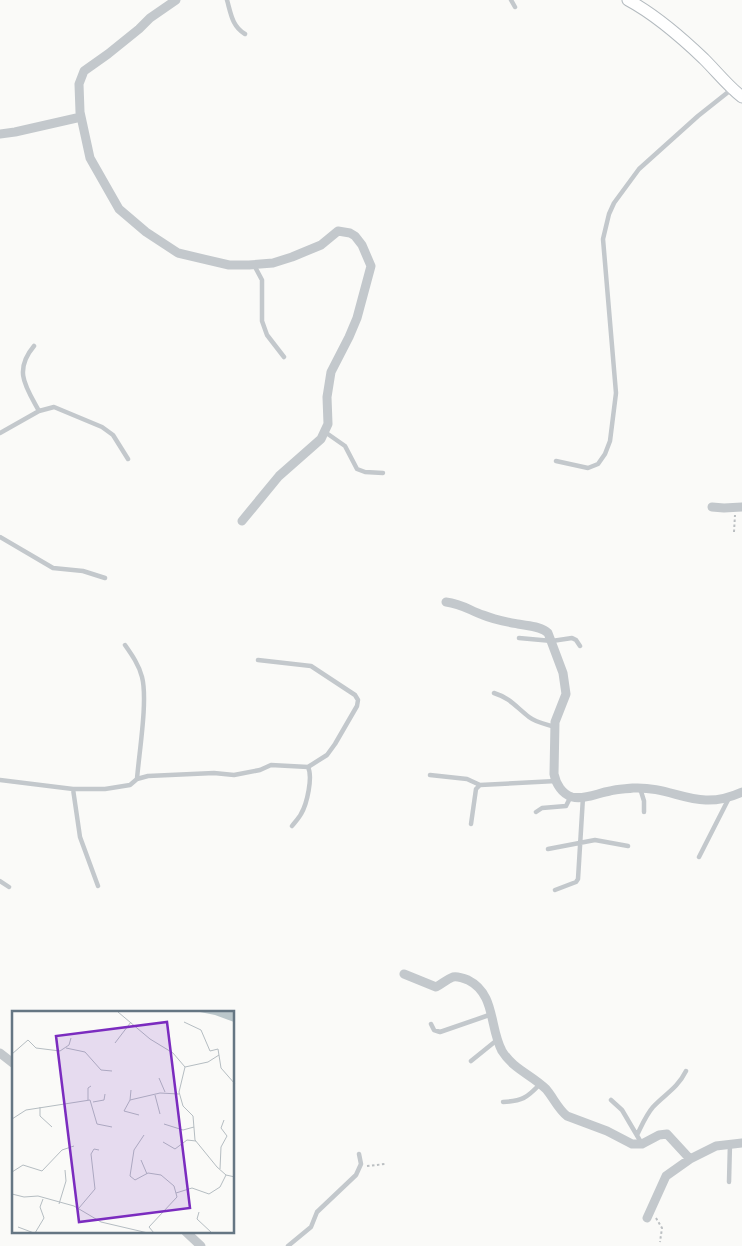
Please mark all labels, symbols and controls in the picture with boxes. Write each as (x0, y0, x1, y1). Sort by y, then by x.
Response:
inset map (12, 1011, 235, 1234)

